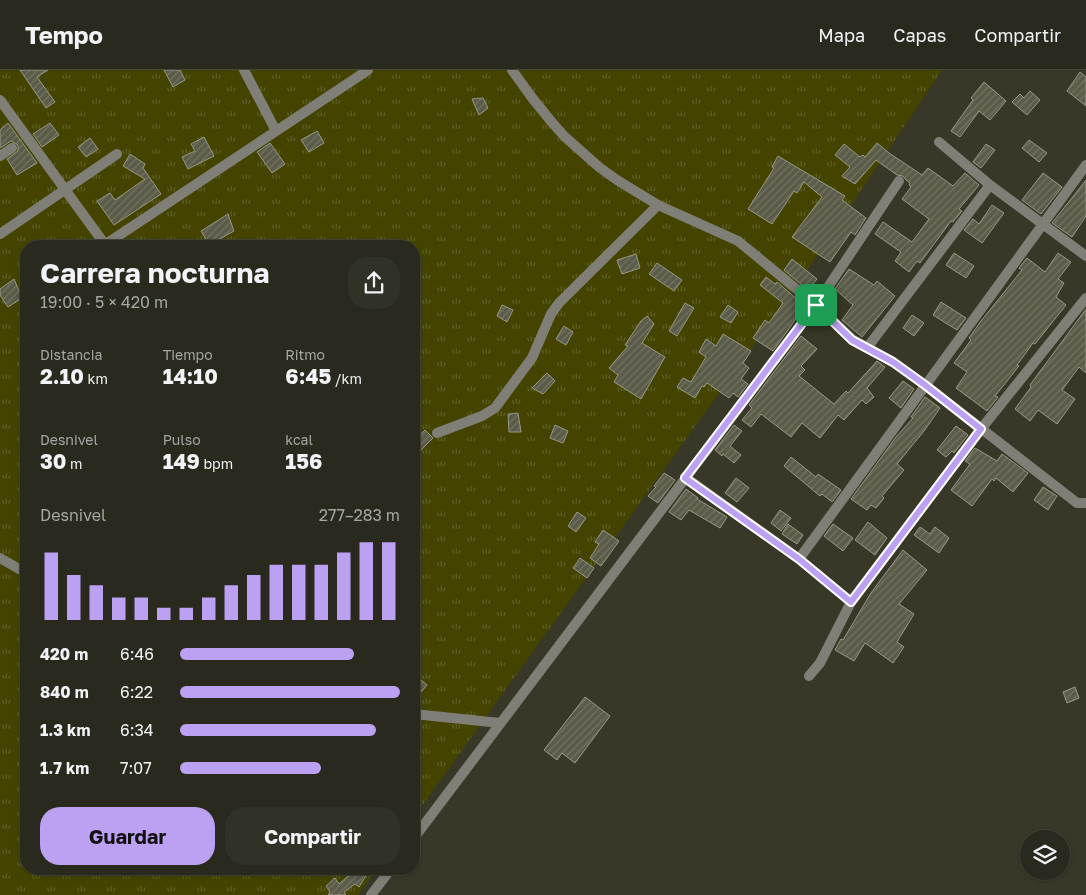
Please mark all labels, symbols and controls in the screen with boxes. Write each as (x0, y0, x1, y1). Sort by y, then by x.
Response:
text: Tempo (25, 20, 103, 49)
text: Mapa (818, 24, 865, 46)
text: Capas (893, 24, 946, 46)
text: Compartir (974, 24, 1061, 46)
text: Carrera nocturna (40, 256, 270, 289)
button: share (348, 257, 400, 309)
pin (795, 284, 837, 326)
icon: arrive (802, 291, 830, 319)
text: 19:00 · 5 × 420 m (40, 292, 168, 312)
text: Distancia (40, 346, 102, 363)
text: Tiempo (163, 346, 213, 363)
text: Ritmo (285, 346, 325, 363)
text: 2.10 (40, 363, 84, 389)
text: 14:10 (163, 363, 218, 389)
text: 6:45 (285, 363, 331, 389)
text: km (84, 370, 108, 387)
text: /km (331, 370, 362, 387)
text: Desnivel (40, 431, 98, 448)
text: Pulso (163, 431, 201, 448)
text: kcal (285, 431, 313, 448)
text: 30 (40, 448, 66, 474)
text: 149 (163, 448, 200, 474)
text: 156 (285, 448, 322, 474)
text: m (66, 455, 82, 472)
text: bpm (200, 455, 233, 472)
text: Desnivel (40, 505, 106, 525)
text: 277–283 m (319, 505, 400, 525)
text: 420 m (40, 644, 88, 664)
text: 6:46 (120, 644, 154, 664)
text: 840 m (40, 682, 89, 702)
text: 6:22 (120, 682, 153, 702)
text: 1.3 km (40, 720, 90, 740)
text: 6:34 (120, 720, 154, 740)
text: 1.7 km (40, 758, 89, 778)
text: 7:07 (120, 758, 152, 778)
button: Guardar (40, 807, 215, 865)
button: Compartir (225, 807, 400, 865)
map controls (1020, 830, 1070, 880)
button: layers (1020, 830, 1070, 880)

